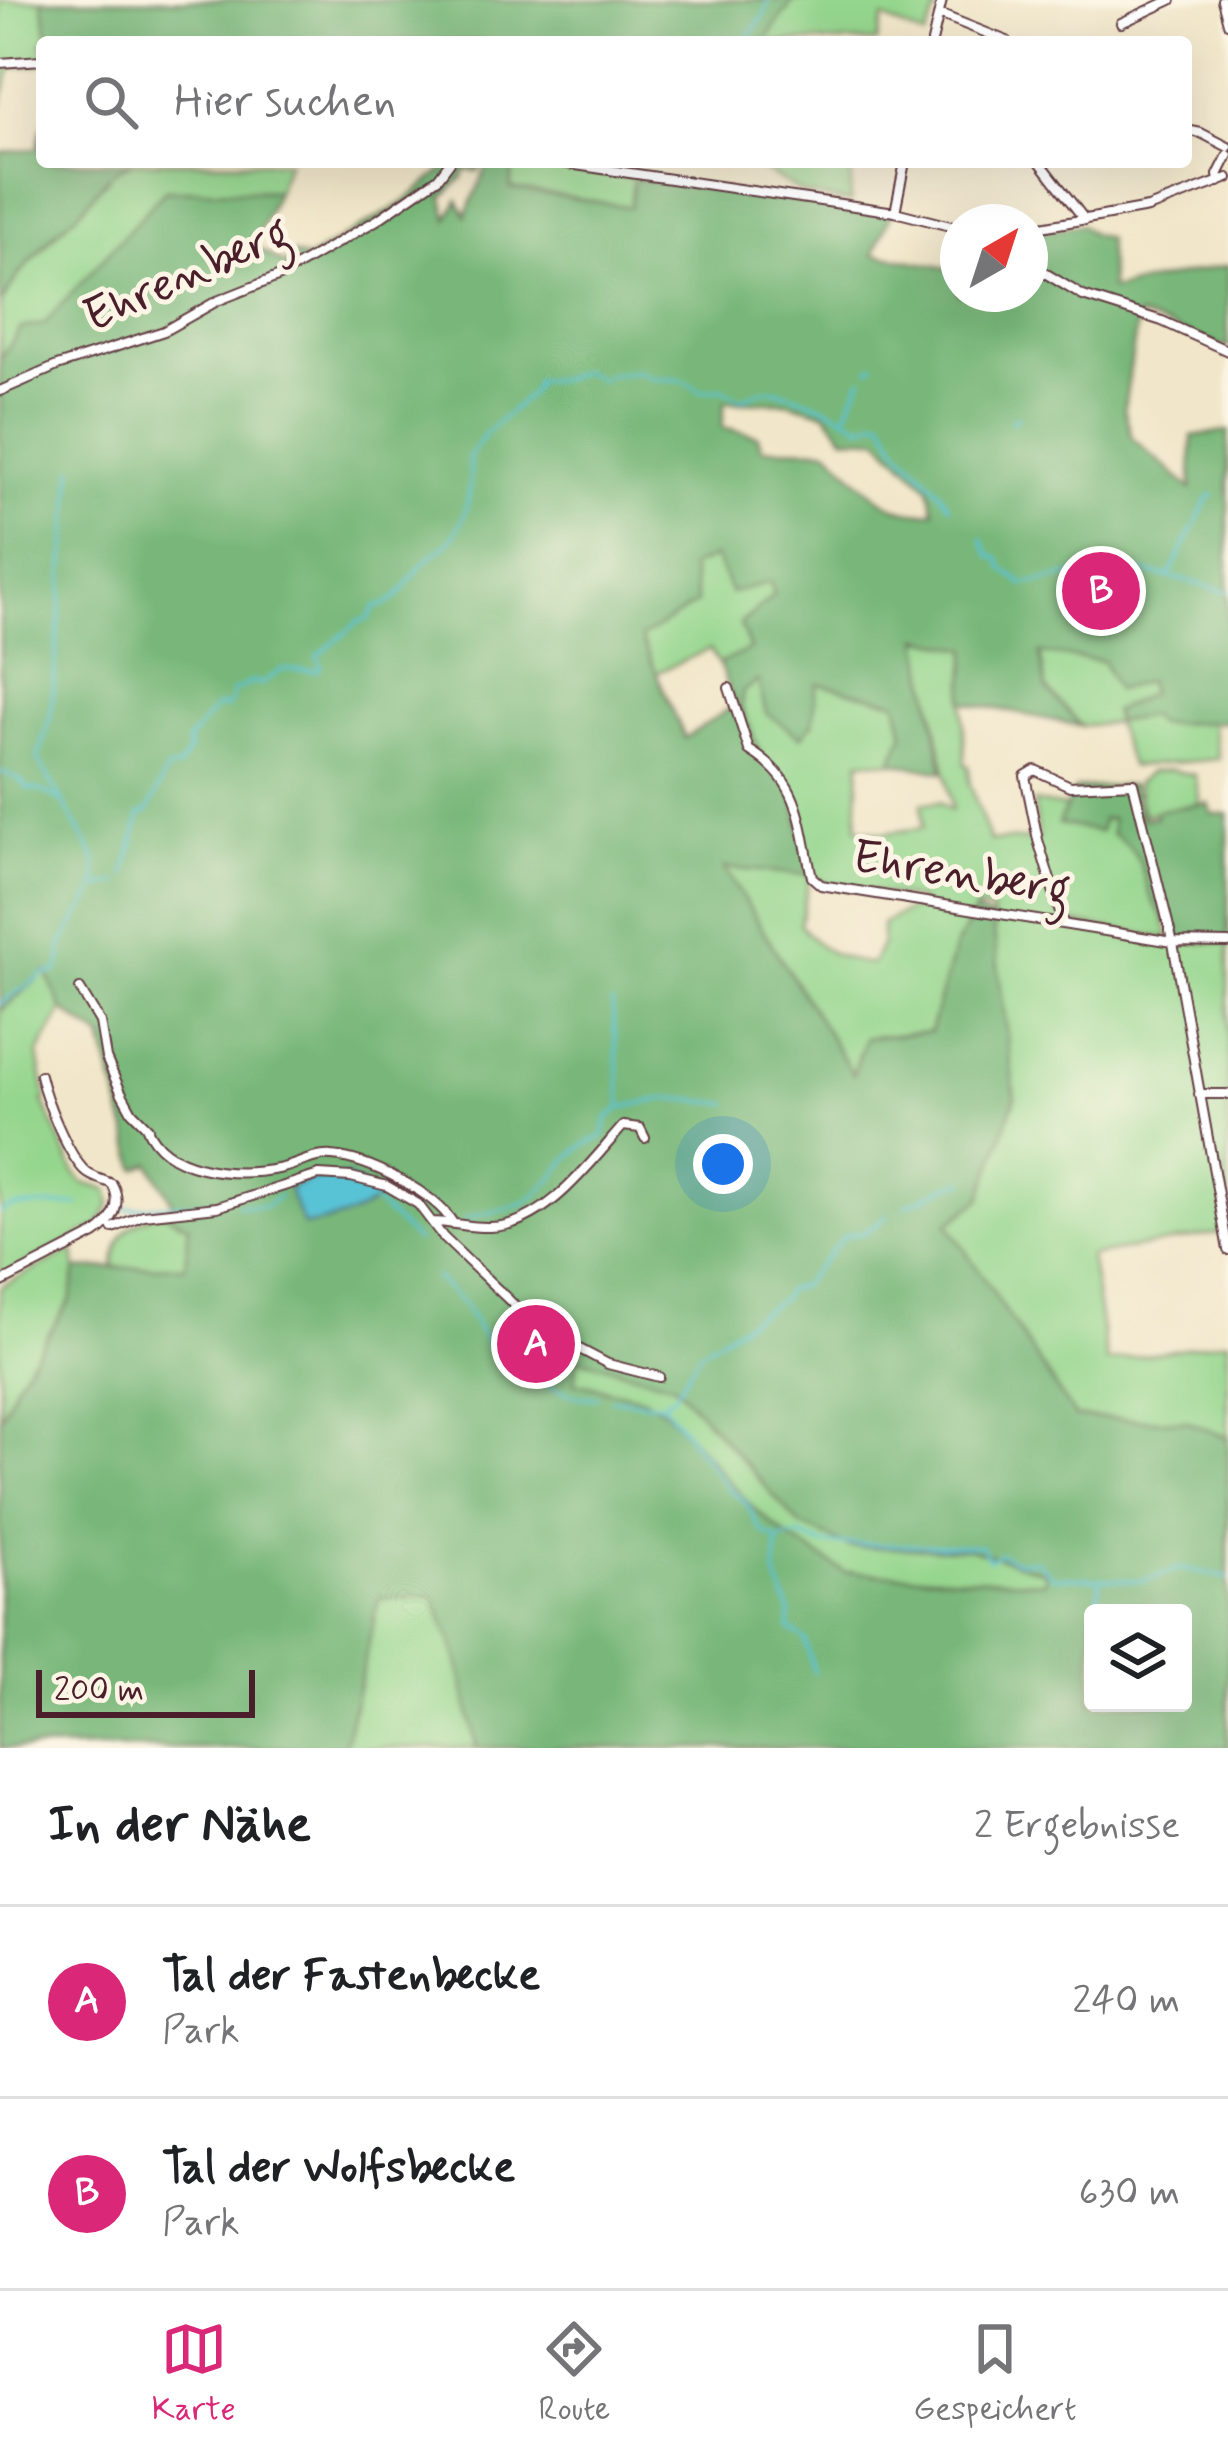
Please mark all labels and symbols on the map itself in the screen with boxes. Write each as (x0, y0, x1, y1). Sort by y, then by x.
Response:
street label: Ehrenberg (74, 202, 303, 353)
north arrow (940, 204, 1048, 312)
pin: B (1062, 546, 1140, 636)
street label: Ehrenberg (847, 826, 1075, 928)
your location (693, 1134, 753, 1194)
pin: A (497, 1299, 575, 1389)
scale bar (36, 1664, 255, 1717)

